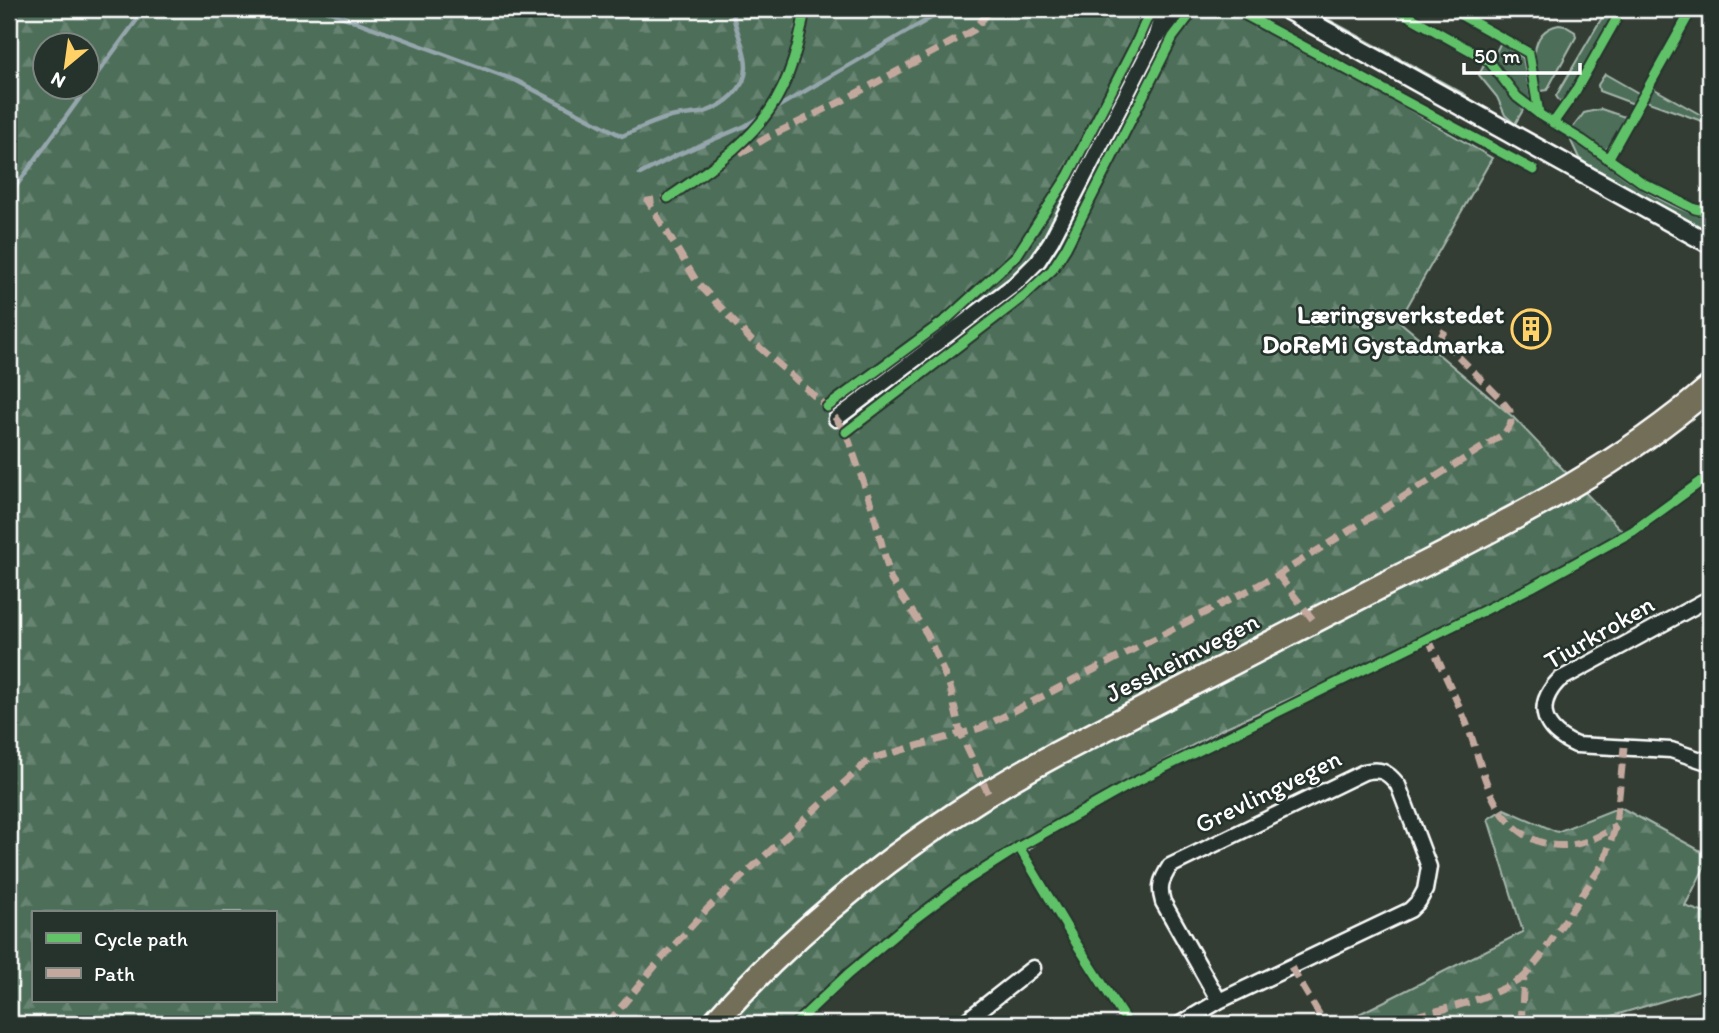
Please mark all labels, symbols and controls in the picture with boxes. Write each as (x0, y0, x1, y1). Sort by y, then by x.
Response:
north arrow (32, 32, 102, 102)
scale bar (1464, 32, 1579, 76)
text: 50 m (1474, 43, 1521, 68)
text: N (47, 67, 69, 94)
place label: Læringsverkstedet DoReMi Gystadmarka (1262, 298, 1504, 360)
building icon: Læringsverkstedet DoReMi Gystadmarka (1510, 308, 1552, 350)
street label: Tiurkroken (1538, 588, 1660, 676)
street label: Jessheimvegen (1100, 605, 1264, 709)
street label: Grevlingvegen (1190, 742, 1346, 840)
legend (32, 911, 276, 1002)
text: Cycle path (94, 926, 188, 951)
text: Path (94, 961, 135, 986)

